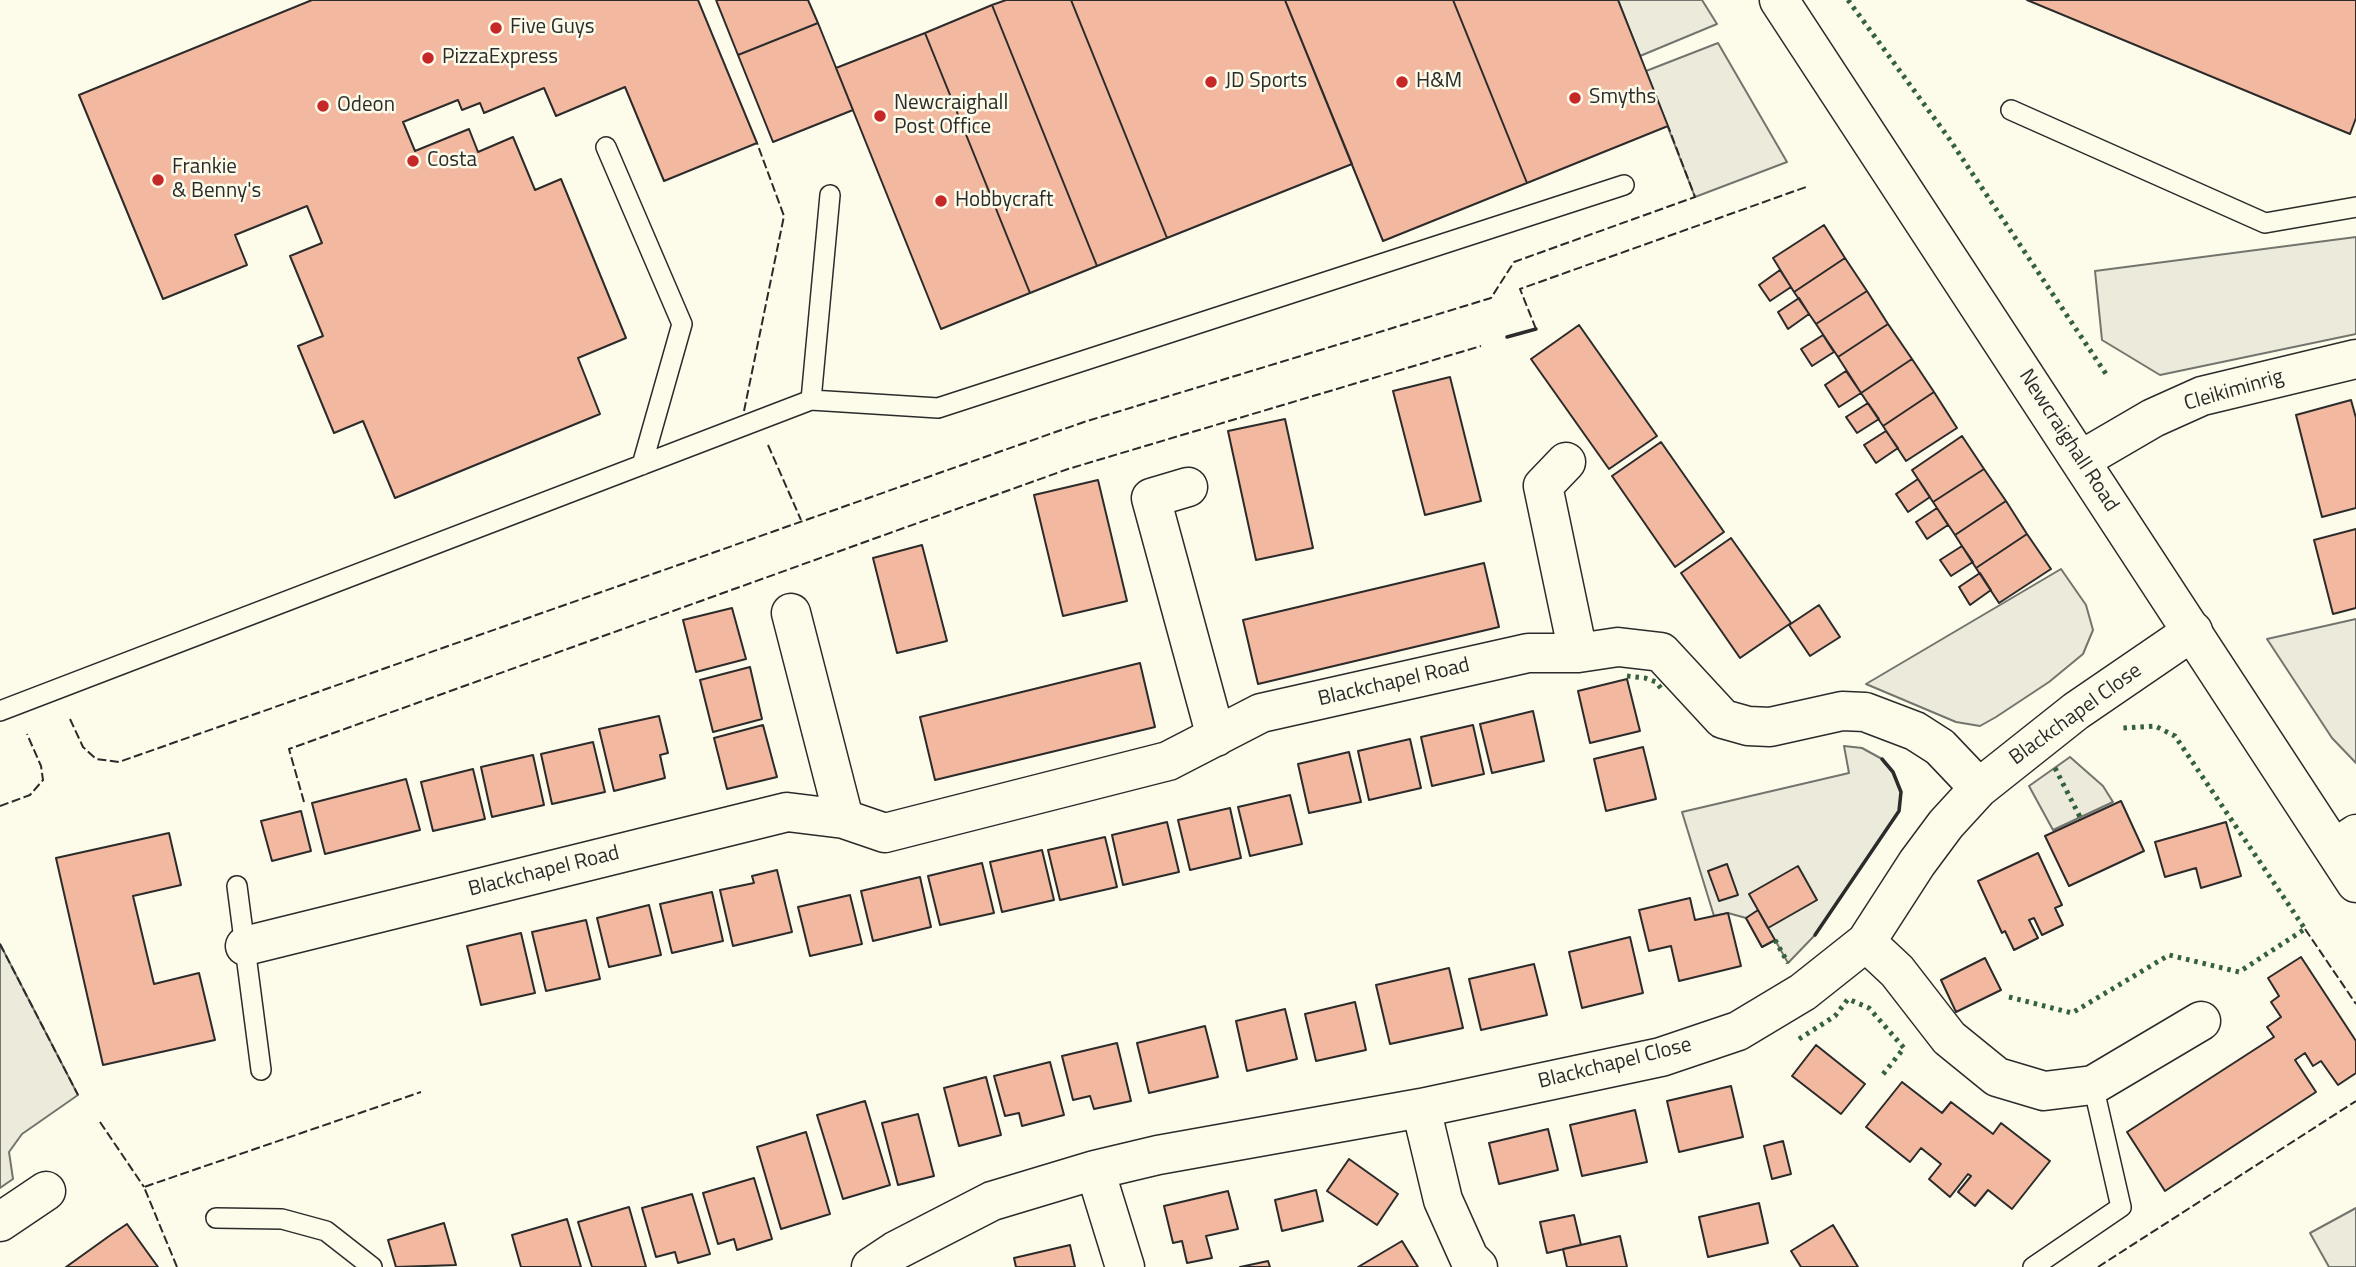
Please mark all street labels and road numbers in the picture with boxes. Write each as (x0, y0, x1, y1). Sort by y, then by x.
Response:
street label: Newcraighall Road (2013, 365, 2123, 517)
street label: Cleikiminrig (2181, 365, 2287, 417)
street label: Blackchapel Road (1316, 653, 1472, 713)
street label: Blackchapel Close (2005, 659, 2147, 771)
street label: Blackchapel Road (466, 841, 622, 903)
street label: Blackchapel Close (1536, 1033, 1694, 1095)

